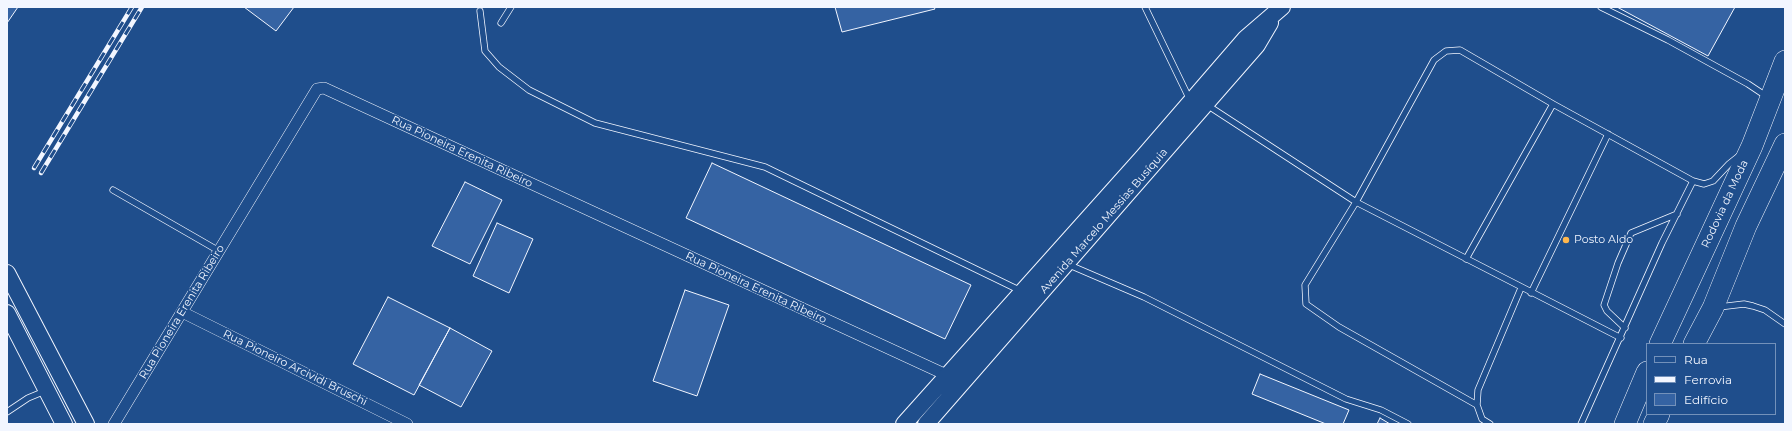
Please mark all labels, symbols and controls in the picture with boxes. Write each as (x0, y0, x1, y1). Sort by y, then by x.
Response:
street label: Rua Pioneira Erenita Ribeiro (389, 113, 535, 191)
street label: Avenida Marcelo Messias Busíquia (1037, 146, 1171, 296)
street label: Rodovia da Moda (1699, 158, 1751, 250)
place label: Posto Aldo (1574, 233, 1633, 247)
marker: Posto Aldo (1561, 235, 1571, 245)
street label: Rua Pioneira Erenita Ribeiro (137, 243, 227, 381)
street label: Rua Pioneira Erenita Ribeiro (683, 249, 829, 327)
street label: Rua Pioneiro Arcividi Bruschi (221, 327, 369, 409)
legend (1646, 343, 1776, 415)
text: Rua (1684, 352, 1708, 367)
text: Ferrovia (1684, 372, 1732, 387)
text: Edifício (1684, 392, 1728, 407)

